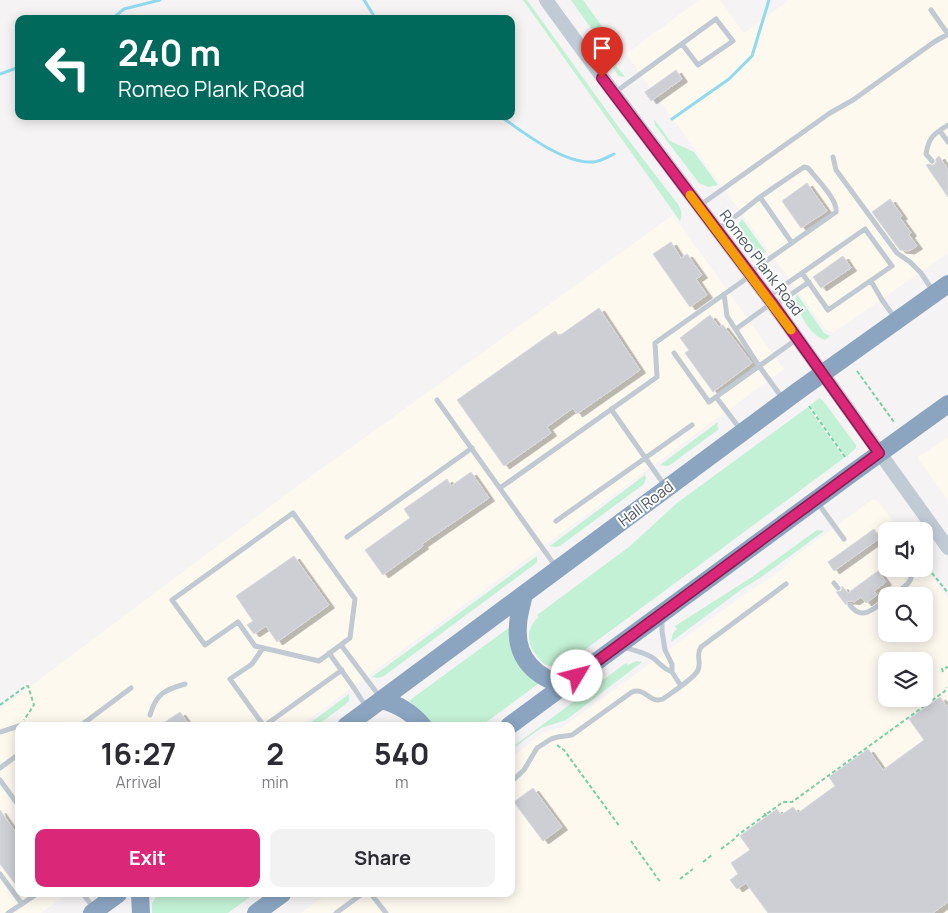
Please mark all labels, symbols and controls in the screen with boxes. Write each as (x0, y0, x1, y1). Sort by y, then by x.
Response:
pin (581, 27, 623, 78)
text: 240 m (118, 29, 221, 77)
icon: arrive (588, 34, 616, 62)
icon: left (35, 35, 100, 100)
text: Romeo Plank Road (118, 74, 305, 104)
street label: Romeo Plank Road (715, 205, 808, 320)
street label: Hall Road (614, 476, 678, 531)
map controls (878, 522, 933, 707)
button: sound (878, 522, 933, 577)
button: search (878, 587, 933, 642)
position arrow (550, 649, 602, 701)
button: layers (878, 652, 933, 707)
text: 16:27 (100, 733, 176, 774)
text: 2 (266, 733, 284, 774)
text: 540 (374, 733, 430, 774)
text: Arrival (116, 771, 161, 793)
text: min (262, 771, 289, 793)
text: m (395, 771, 409, 793)
button: Exit (35, 829, 260, 887)
button: Share (270, 829, 495, 887)

